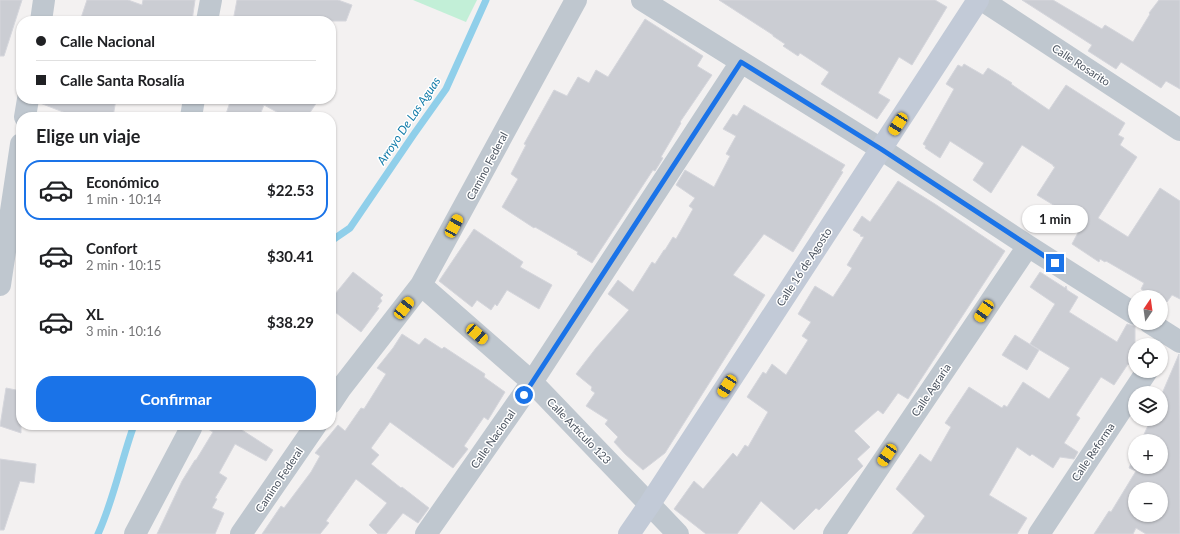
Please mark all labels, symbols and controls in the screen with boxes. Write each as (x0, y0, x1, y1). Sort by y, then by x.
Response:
text: Calle Nacional (60, 32, 155, 50)
street label: Calle Rosarito (1050, 41, 1113, 88)
text: Calle Santa Rosalía (60, 71, 185, 89)
water label: Arroyo De Las Aguas (373, 74, 444, 168)
car (886, 111, 910, 137)
text: Elige un viaje (36, 125, 140, 147)
street label: Camino Federal (463, 130, 510, 202)
icon: car (38, 172, 74, 208)
text: Económico (86, 173, 159, 191)
text: $22.53 (267, 181, 314, 199)
text: 1 min · 10:14 (86, 191, 161, 207)
callout: 1 min (1022, 205, 1088, 233)
text: 1 min (1039, 211, 1071, 227)
car (443, 213, 465, 239)
street label: Calle 16 de Agosto (773, 225, 834, 308)
icon: car (38, 238, 74, 274)
text: Confort (86, 239, 138, 257)
text: $30.41 (267, 247, 314, 265)
route end (1046, 254, 1064, 272)
text: 2 min · 10:15 (86, 257, 161, 273)
north arrow (1128, 290, 1168, 330)
map controls (1128, 290, 1168, 522)
car (392, 295, 416, 321)
car (972, 298, 996, 324)
icon: car (38, 304, 74, 340)
text: XL (86, 305, 104, 323)
text: $38.29 (267, 313, 314, 331)
car (464, 322, 490, 346)
text: 3 min · 10:16 (86, 323, 161, 339)
button: locate (1128, 338, 1168, 378)
street label: Calle Agraria (908, 361, 953, 419)
car (715, 373, 739, 399)
button: Confirmar (36, 376, 316, 422)
route start (515, 386, 533, 404)
button: layers (1128, 386, 1168, 426)
street label: Calle Artículo 123 (545, 395, 614, 466)
street label: Calle Nacional (468, 407, 518, 471)
street label: Calle Reforma (1068, 420, 1117, 483)
button: + (1128, 434, 1168, 474)
car (875, 442, 899, 468)
street label: Camino Federal (252, 445, 305, 515)
button: − (1128, 482, 1168, 522)

